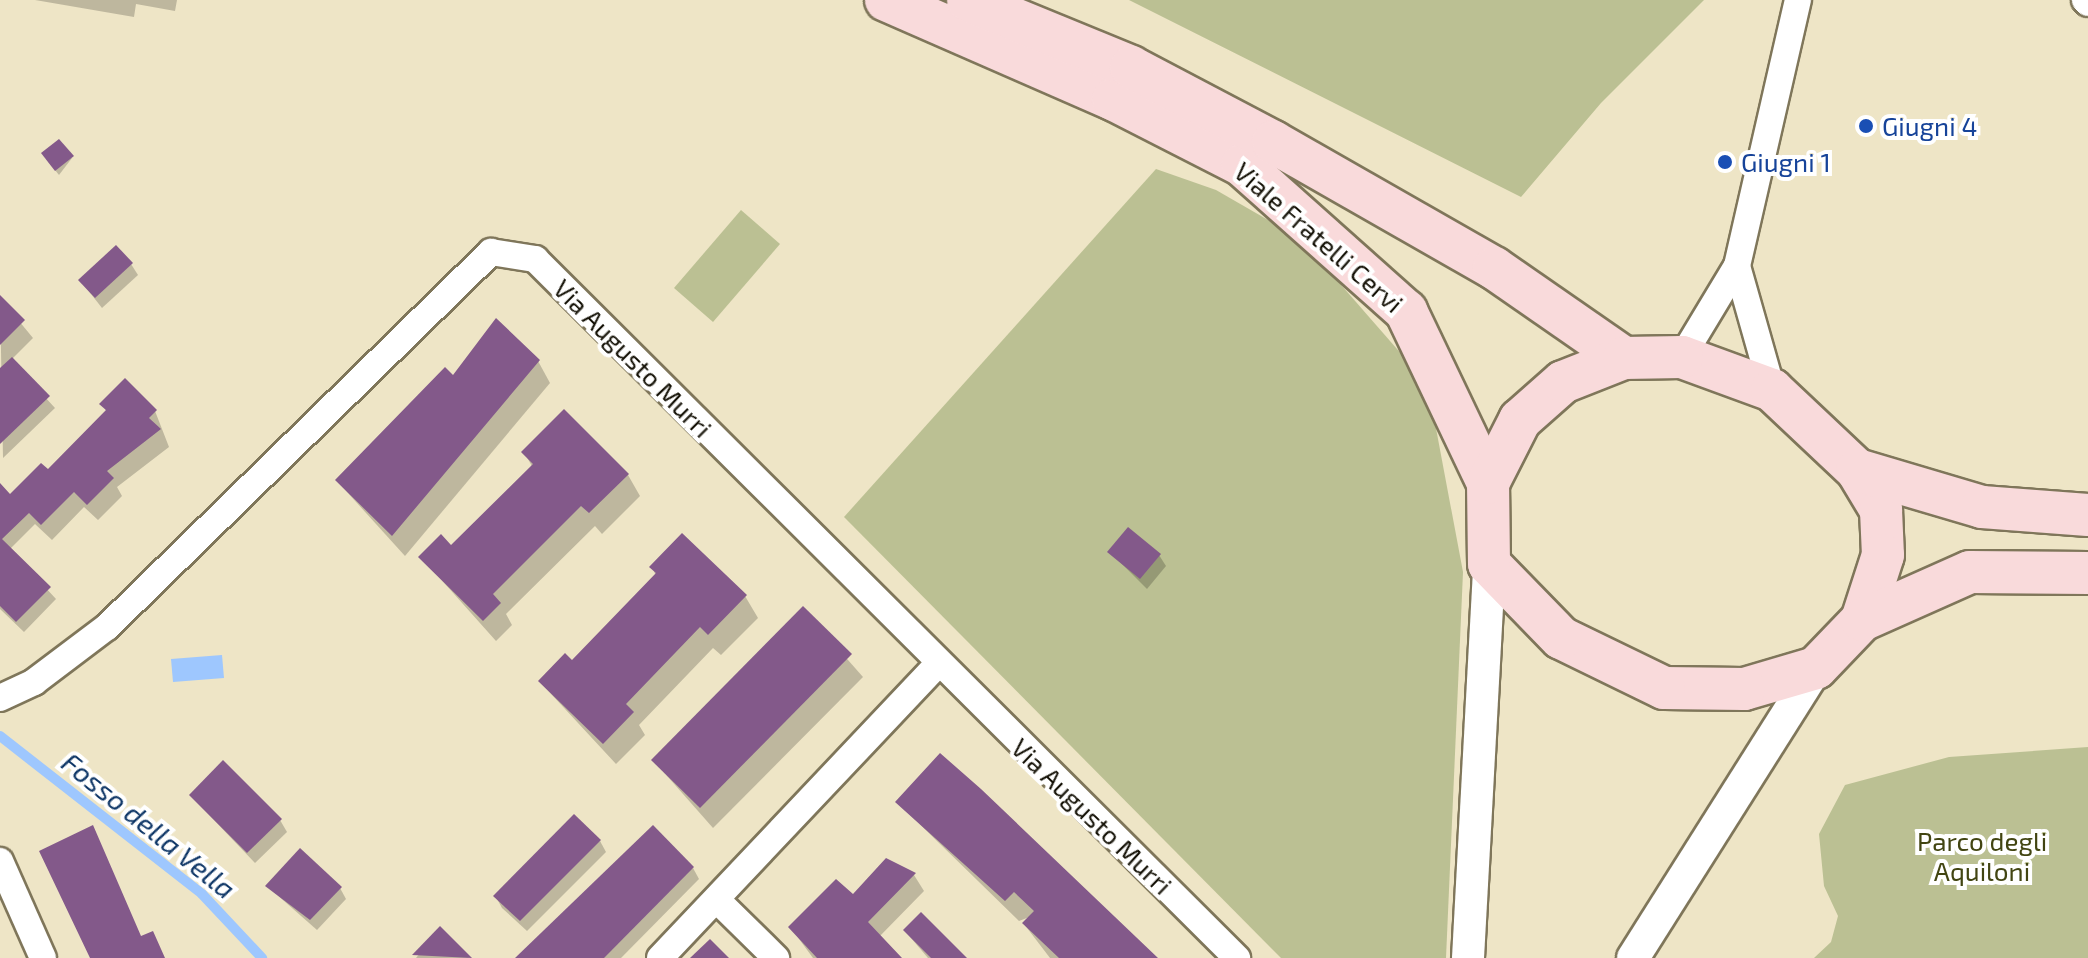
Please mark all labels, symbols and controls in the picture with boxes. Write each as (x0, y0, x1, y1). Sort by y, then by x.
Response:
place label: Giugni 4 (1882, 110, 1977, 142)
marker: Giugni 4 (1857, 117, 1875, 135)
place label: Giugni 1 (1741, 146, 1831, 178)
marker: Giugni 1 (1716, 153, 1734, 171)
street label: Viale Fratelli Cervi (1228, 155, 1410, 319)
street label: Via Augusto Murri (547, 272, 719, 444)
street label: Via Augusto Murri (1005, 731, 1179, 901)
water label: Fosso della Vella (55, 745, 243, 905)
park label: Parco degli Aquiloni (1917, 825, 2047, 886)

